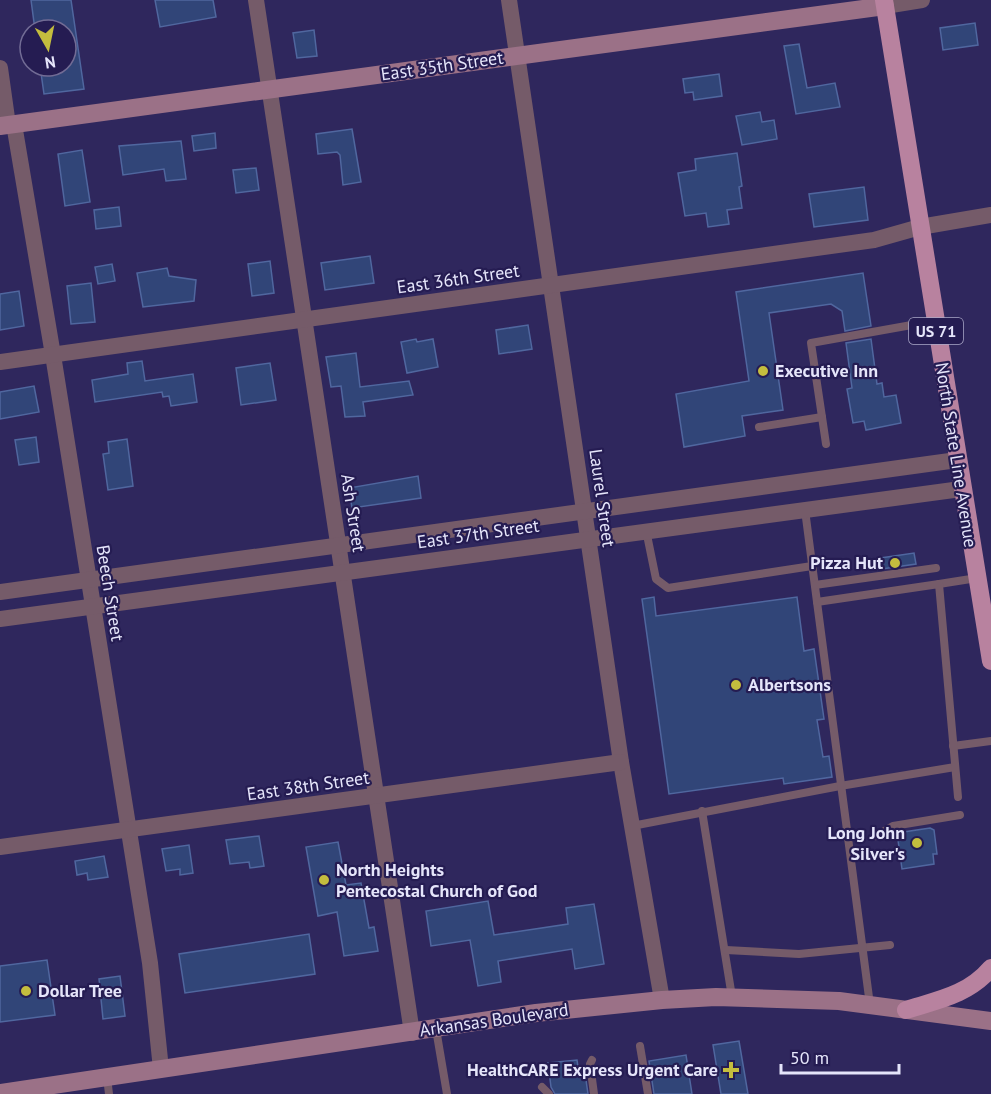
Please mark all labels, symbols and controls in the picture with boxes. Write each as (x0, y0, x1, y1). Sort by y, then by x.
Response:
north arrow (18, 18, 78, 78)
street label: East 35th Street (379, 46, 505, 85)
text: N (44, 52, 57, 74)
street label: East 36th Street (395, 259, 521, 298)
road number: US 71 (909, 318, 963, 344)
place label: Executive Inn (775, 359, 878, 382)
street label: North State Line Avenue (930, 361, 982, 549)
marker: Executive Inn (756, 364, 770, 378)
street label: Laurel Street (584, 447, 621, 548)
street label: Ash Street (336, 472, 371, 554)
street label: East 37th Street (415, 514, 540, 553)
street label: Beech Street (92, 543, 129, 643)
place label: Pizza Hut (810, 551, 884, 574)
marker: Pizza Hut (888, 556, 902, 570)
place label: Albertsons (748, 673, 831, 696)
marker: Albertsons (729, 678, 743, 692)
street label: East 38th Street (245, 766, 371, 805)
place label: Long John Silver's (827, 821, 905, 865)
marker: Long John Silver's (910, 836, 924, 850)
place label: North Heights Pentecostal Church of God (336, 858, 537, 902)
marker: North Heights Pentecostal Church of God (317, 873, 331, 887)
place label: Dollar Tree (38, 979, 122, 1002)
marker: Dollar Tree (19, 984, 33, 998)
street label: Arkansas Boulevard (418, 998, 570, 1041)
scale bar (781, 1037, 900, 1075)
text: 50 m (790, 1046, 829, 1069)
place label: HealthCARE Express Urgent Care (467, 1058, 718, 1081)
marker: HealthCARE Express Urgent Care (722, 1061, 740, 1079)

